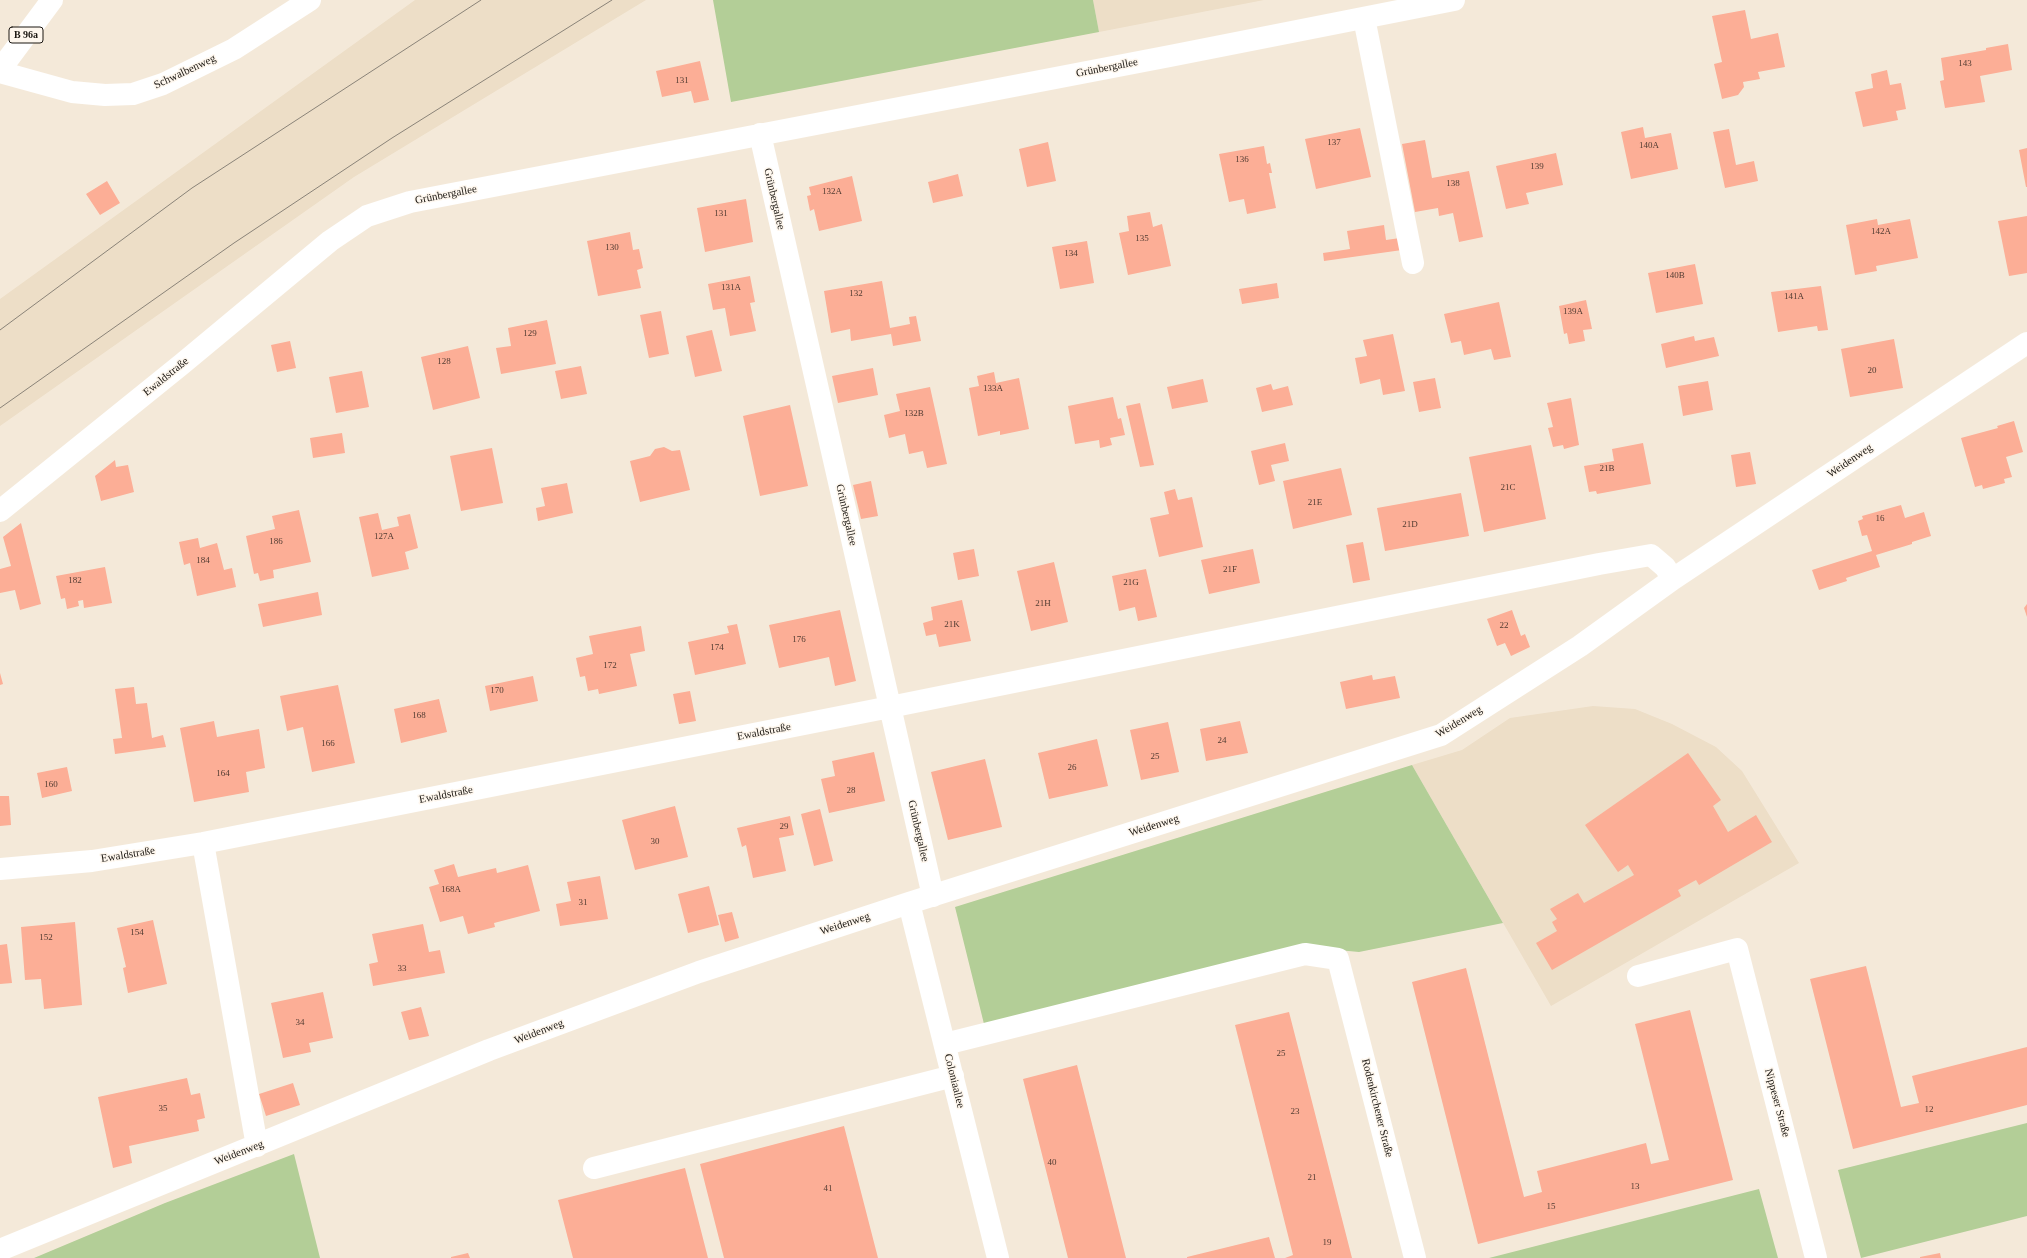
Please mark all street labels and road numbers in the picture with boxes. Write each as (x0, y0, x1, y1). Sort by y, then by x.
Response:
road number: B 96a (9, 27, 43, 43)
street label: Schwalbenweg (152, 52, 218, 92)
street label: Grünbergallee (1075, 56, 1139, 80)
street label: Grünbergallee (761, 167, 787, 231)
street label: Grünbergallee (414, 183, 478, 207)
street label: Ewaldstraße (141, 355, 191, 399)
street label: Weidenweg (1825, 441, 1875, 481)
street label: Grünbergallee (833, 483, 859, 547)
street label: Weidenweg (1433, 703, 1485, 741)
street label: Ewaldstraße (736, 720, 792, 744)
street label: Ewaldstraße (418, 783, 474, 807)
street label: Grünbergallee (905, 799, 931, 863)
street label: Weidenweg (1127, 812, 1181, 840)
street label: Ewaldstraße (100, 844, 156, 866)
street label: Weidenweg (818, 910, 872, 938)
street label: Weidenweg (513, 1017, 565, 1047)
street label: Coloniaallee (941, 1052, 967, 1110)
street label: Rodenkirchener Straße (1358, 1057, 1396, 1159)
street label: Nippeser Straße (1761, 1067, 1793, 1139)
street label: Weidenweg (213, 1138, 265, 1168)

